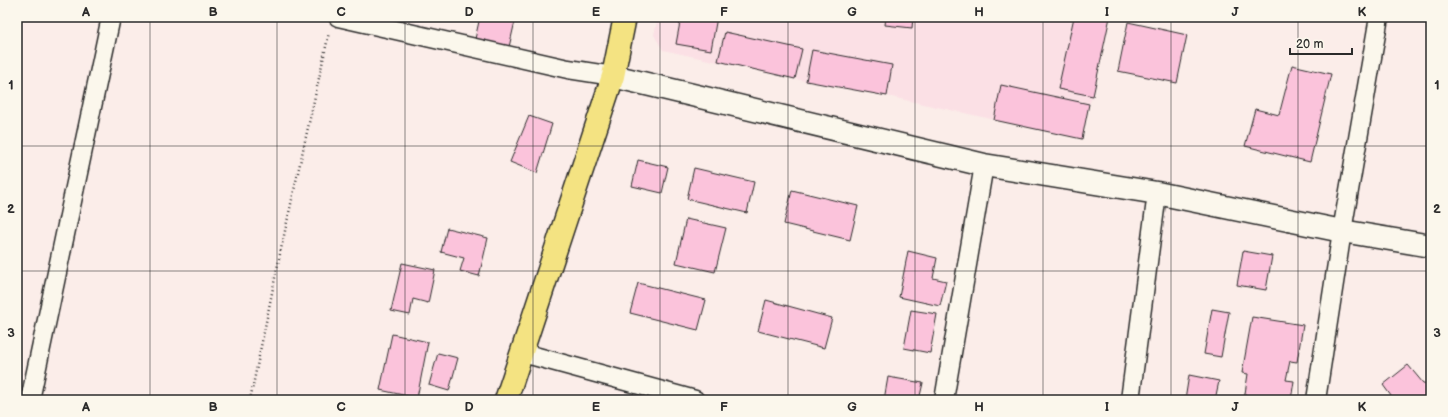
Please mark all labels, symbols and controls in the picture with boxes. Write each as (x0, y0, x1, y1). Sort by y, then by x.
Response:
text: A (81, 4, 90, 20)
text: B (208, 4, 218, 20)
text: C (336, 4, 346, 20)
text: D (464, 4, 474, 20)
text: E (592, 4, 601, 20)
text: F (720, 4, 728, 20)
text: G (847, 4, 857, 20)
text: H (974, 4, 984, 20)
text: I (1105, 4, 1109, 20)
text: J (1231, 4, 1239, 20)
text: K (1358, 4, 1367, 20)
scale bar (1290, 30, 1352, 56)
text: 20 m (1296, 37, 1323, 52)
text: 1 (8, 77, 14, 93)
text: 1 (1434, 77, 1440, 93)
text: 2 (7, 201, 15, 217)
text: 2 (1433, 201, 1441, 217)
text: 3 (7, 325, 15, 341)
text: 3 (1433, 325, 1441, 341)
text: A (81, 399, 90, 415)
text: B (208, 399, 218, 415)
text: C (336, 399, 346, 415)
text: D (464, 399, 474, 415)
text: E (592, 399, 601, 415)
text: F (720, 399, 728, 415)
text: G (847, 399, 857, 415)
text: H (974, 399, 984, 415)
text: I (1105, 399, 1109, 415)
text: J (1231, 399, 1239, 415)
text: K (1358, 399, 1367, 415)

